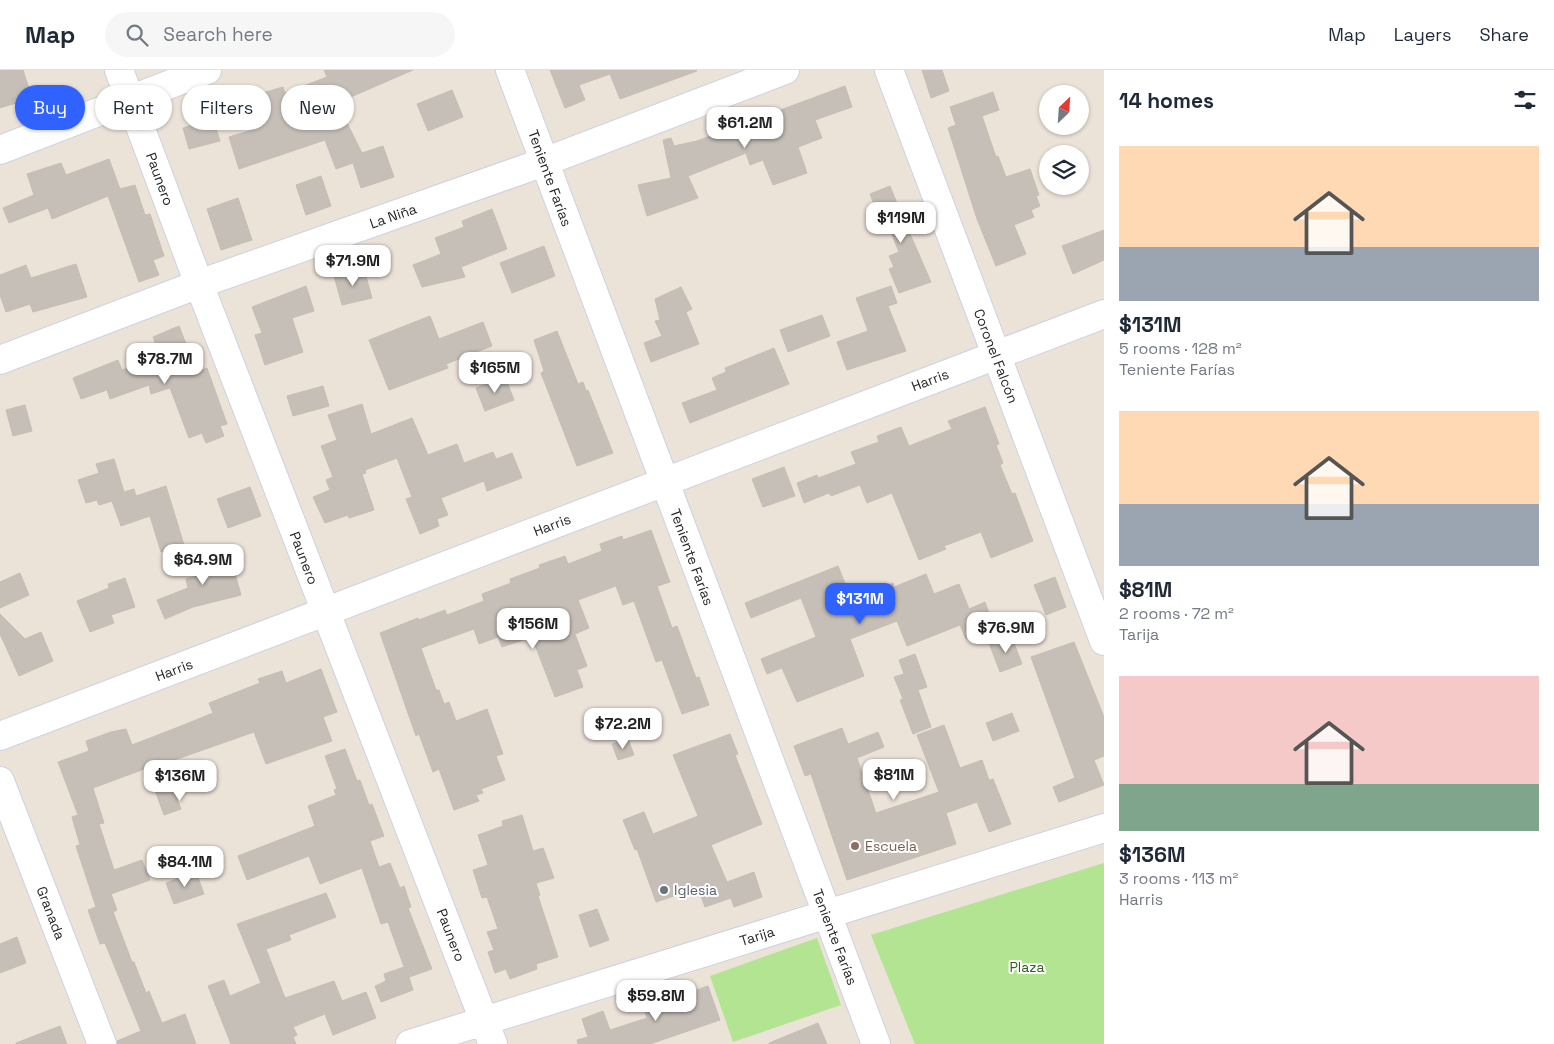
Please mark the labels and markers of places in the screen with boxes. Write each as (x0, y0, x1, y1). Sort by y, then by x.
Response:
pin: $61.2M (704, 106, 786, 149)
pin: $119M (866, 202, 936, 244)
pin: $71.9M (312, 244, 394, 287)
pin: $78.7M (124, 342, 206, 385)
pin: $165M (460, 352, 530, 394)
pin: $64.9M (162, 544, 244, 586)
pin: $131M (825, 582, 895, 625)
pin: $156M (498, 608, 568, 650)
pin: $76.9M (965, 612, 1047, 654)
pin: $72.2M (582, 708, 664, 750)
pin: $81M (864, 758, 924, 801)
pin: $136M (145, 760, 215, 802)
place label: Escuela (865, 837, 917, 855)
marker: Escuela (849, 840, 861, 852)
pin: $84.1M (144, 846, 226, 888)
place label: Iglesia (674, 881, 717, 899)
marker: Iglesia (658, 884, 670, 896)
pin: $59.8M (615, 980, 697, 1022)

